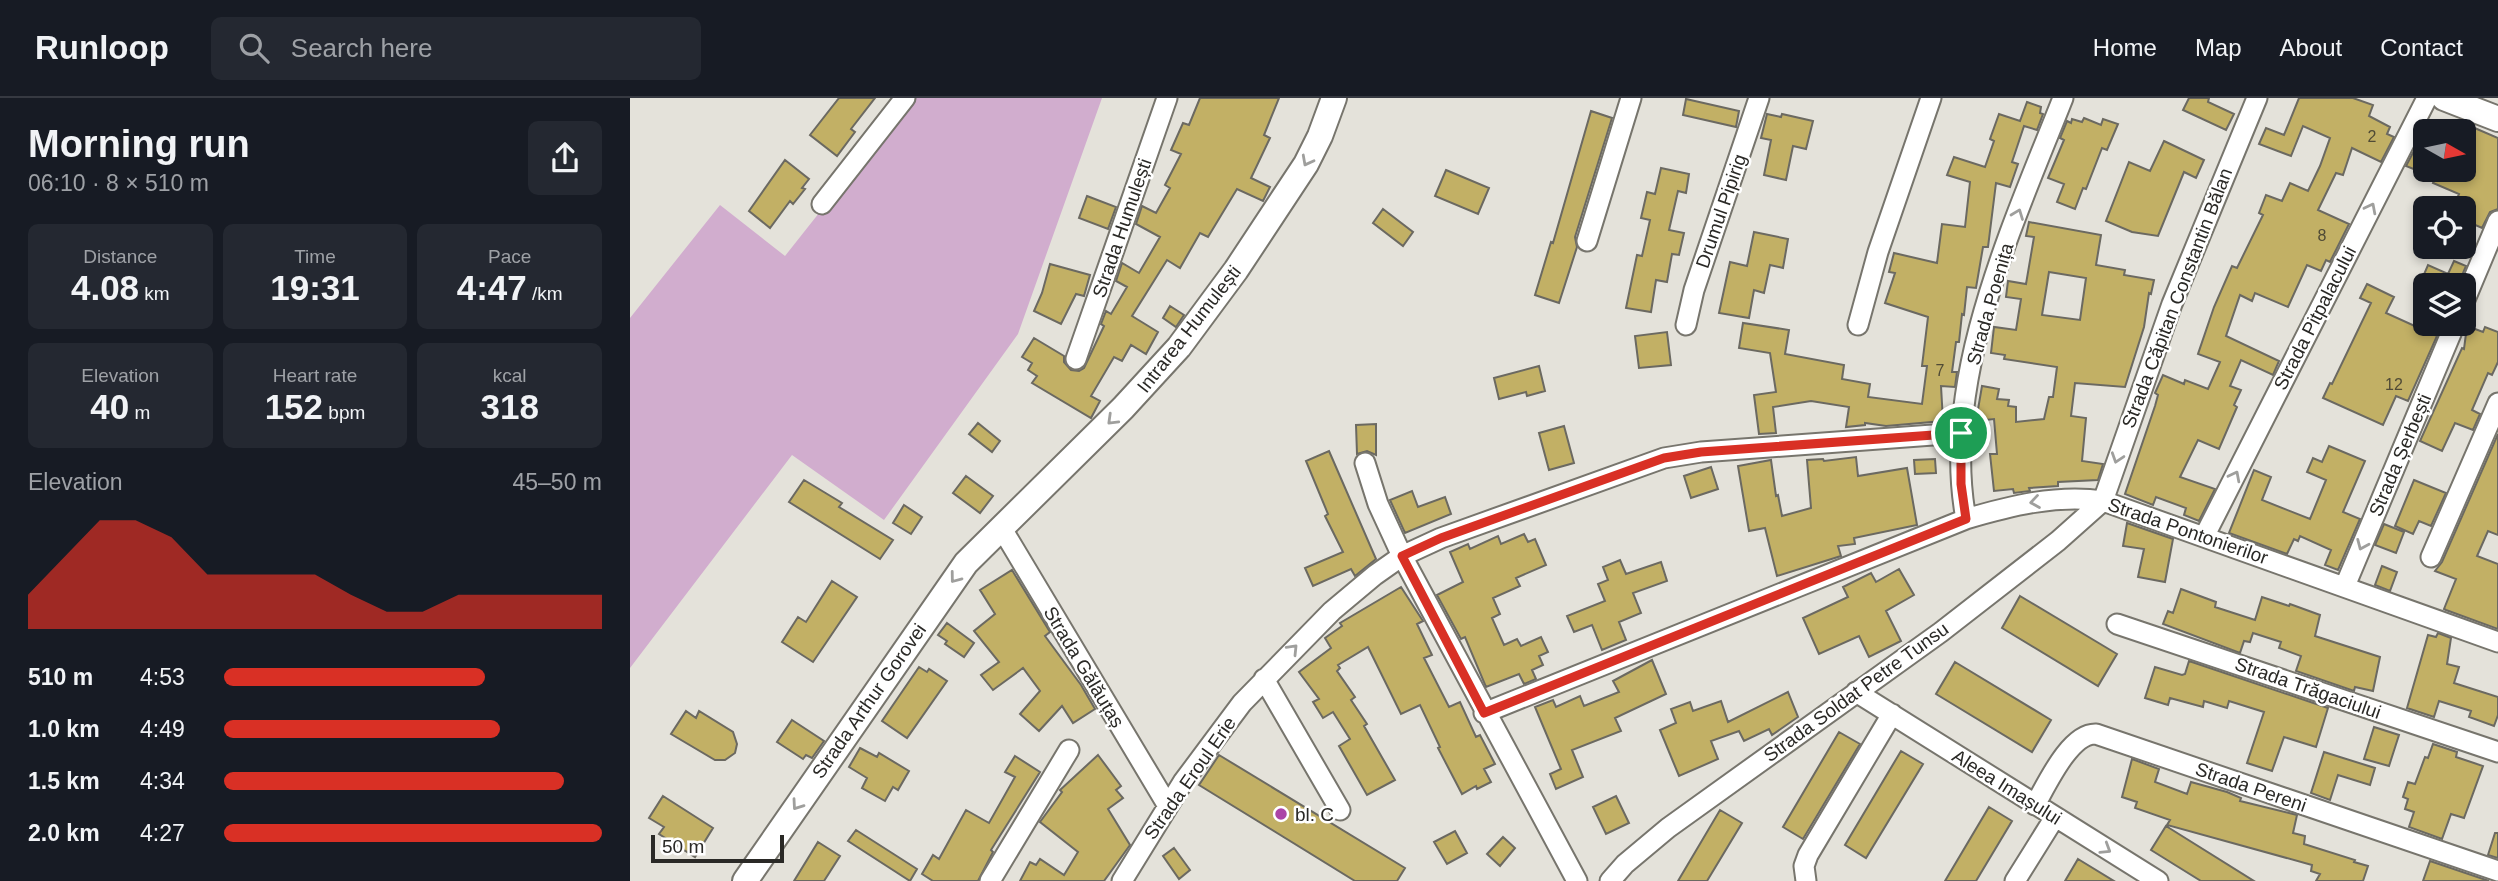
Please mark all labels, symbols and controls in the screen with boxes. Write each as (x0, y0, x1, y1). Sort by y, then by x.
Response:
search box (211, 17, 701, 80)
text: Runloop (35, 29, 169, 66)
icon: search (235, 29, 273, 67)
text: Search here (291, 33, 432, 63)
text: Home (2093, 34, 2157, 61)
text: Map (2195, 34, 2242, 61)
text: About (2280, 34, 2342, 61)
text: Contact (2380, 34, 2463, 61)
north arrow (2413, 119, 2476, 182)
map controls (2413, 119, 2476, 336)
button: share (528, 121, 602, 195)
text: Morning run (28, 123, 250, 165)
house number: 2 (2368, 128, 2377, 145)
street label: Drumul Pipirig (1692, 151, 1750, 271)
one-way arrow (1302, 154, 1316, 166)
street label: Strada Humulești (1088, 156, 1156, 300)
street label: Strada Căpitan Constantin Bălan (2118, 165, 2236, 431)
text: 06:10 · 8 × 510 m (28, 170, 209, 196)
button: locate (2413, 196, 2476, 259)
one-way arrow (2362, 203, 2376, 215)
one-way arrow (2009, 209, 2023, 221)
house number: 8 (2318, 227, 2327, 244)
street label: Strada Poenița (1963, 240, 2018, 367)
street label: Strada Pitpalacului (2270, 243, 2360, 393)
text: Distance (83, 246, 157, 267)
text: Time (294, 246, 336, 267)
text: Pace (488, 246, 531, 267)
street label: Intrarea Humulești (1133, 261, 1245, 397)
text: 4.08 (71, 268, 139, 307)
text: 19:31 (270, 268, 360, 307)
text: 4:47 (457, 268, 527, 307)
button: layers (2413, 273, 2476, 336)
text: km (139, 283, 170, 304)
text: /km (527, 283, 563, 304)
house number: 7 (1936, 362, 1945, 379)
text: Elevation (81, 365, 159, 386)
text: Heart rate (273, 365, 357, 386)
text: kcal (493, 365, 527, 386)
house number: 12 (2385, 376, 2403, 393)
text: 40 (90, 387, 129, 426)
text: 152 (265, 387, 323, 426)
text: 318 (480, 387, 539, 426)
street label: Strada Șerbești (2365, 391, 2435, 519)
text: m (129, 402, 150, 423)
text: bpm (323, 402, 365, 423)
pin (1931, 403, 1991, 463)
one-way arrow (1107, 411, 1120, 424)
icon: arrive (1942, 414, 1980, 452)
one-way arrow (2111, 452, 2125, 464)
text: Elevation (28, 469, 123, 495)
text: 45–50 m (512, 469, 602, 495)
one-way arrow (2227, 471, 2240, 483)
street label: Strada Pontonierilor (2105, 494, 2271, 568)
one-way arrow (2029, 495, 2041, 510)
one-way arrow (2356, 537, 2370, 550)
one-way arrow (951, 570, 963, 582)
street label: Strada Gălăuțaș (1040, 603, 1128, 731)
street label: Strada Soldat Petre Tunsu (1760, 618, 1952, 766)
street label: Strada Arthur Gorovei (808, 620, 930, 782)
one-way arrow (1284, 645, 1297, 658)
street label: Strada Trăgaciului (2232, 653, 2384, 723)
text: 510 m (28, 664, 93, 690)
text: 4:53 (140, 664, 185, 690)
street label: Strada Eroul Erie (1140, 713, 1240, 843)
text: 1.0 km (28, 716, 100, 742)
text: 4:49 (140, 716, 185, 742)
street label: Aleea Imașului (1949, 745, 2065, 829)
street label: Strada Pereni (2193, 758, 2309, 816)
text: 1.5 km (28, 768, 100, 794)
text: 4:34 (140, 768, 185, 794)
one-way arrow (793, 797, 805, 810)
place label: bl. C (1295, 804, 1334, 825)
marker: bl. C (1273, 806, 1289, 822)
text: 2.0 km (28, 820, 100, 846)
text: 4:27 (140, 820, 185, 846)
scale bar (651, 832, 784, 864)
text: 50 m (662, 836, 704, 857)
one-way arrow (2099, 841, 2112, 854)

